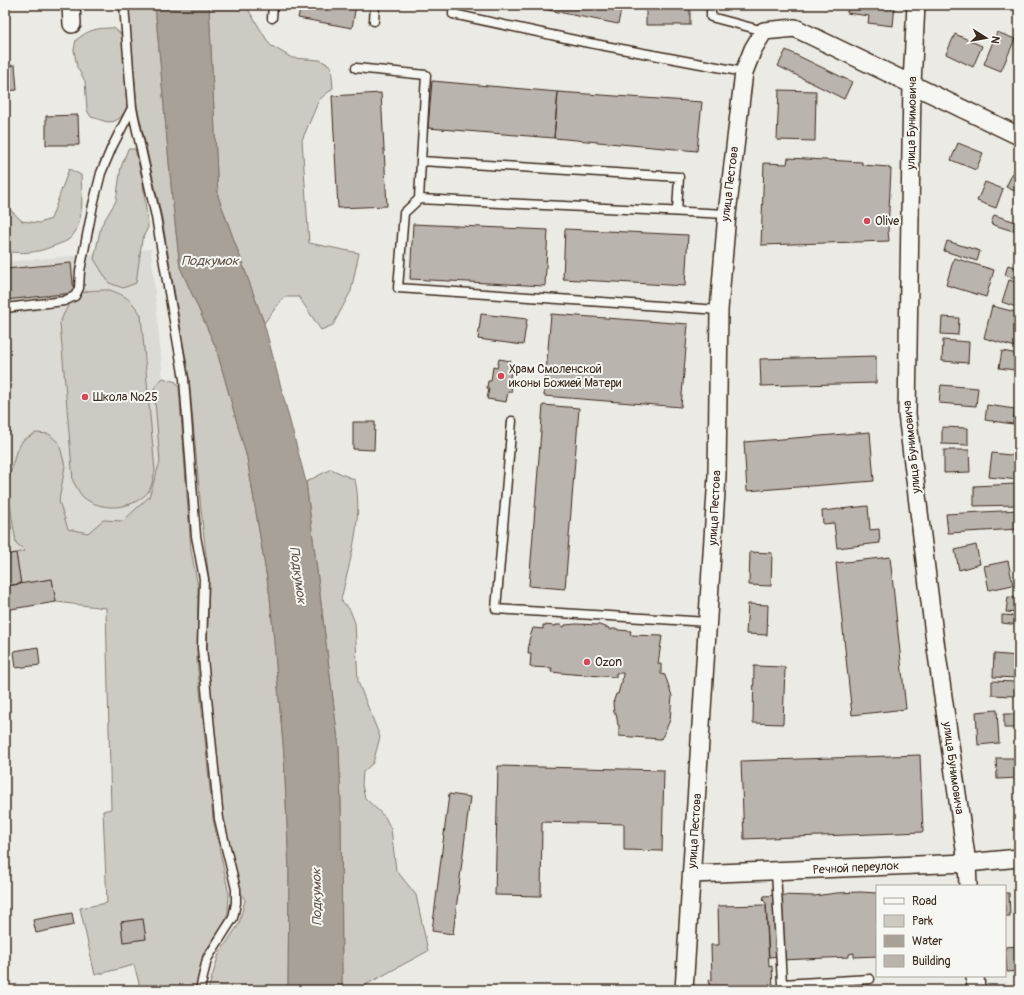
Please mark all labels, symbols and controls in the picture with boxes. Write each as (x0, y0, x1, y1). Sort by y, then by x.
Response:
north arrow (966, 18, 1006, 58)
text: N (988, 35, 1002, 45)
street label: улица Бунимовича (904, 76, 920, 171)
street label: улица Пестова (718, 145, 742, 223)
place label: Olive (875, 214, 899, 229)
marker: Olive (862, 216, 872, 226)
water label: Подкумок (181, 253, 240, 269)
place label: Храм Смоленской иконы Божией Матери (509, 362, 622, 391)
marker: Храм Смоленской иконы Божией Матери (496, 371, 506, 381)
place label: Школа №25 (93, 390, 158, 405)
marker: Школа №25 (80, 392, 90, 402)
street label: улица Бунимовича (900, 399, 924, 495)
street label: улица Пестова (705, 470, 724, 547)
water label: Подкумок (286, 546, 310, 606)
place label: Ozon (595, 655, 622, 670)
marker: Ozon (582, 657, 592, 667)
street label: улица Бунимовича (939, 720, 967, 816)
street label: улица Пестова (685, 792, 705, 870)
street label: Речной переулок (812, 858, 900, 878)
water label: Подкумок (308, 867, 325, 926)
legend (876, 885, 1006, 977)
text: Road (912, 894, 937, 909)
text: Park (912, 914, 933, 929)
text: Water (912, 934, 943, 949)
text: Building (912, 954, 951, 969)

